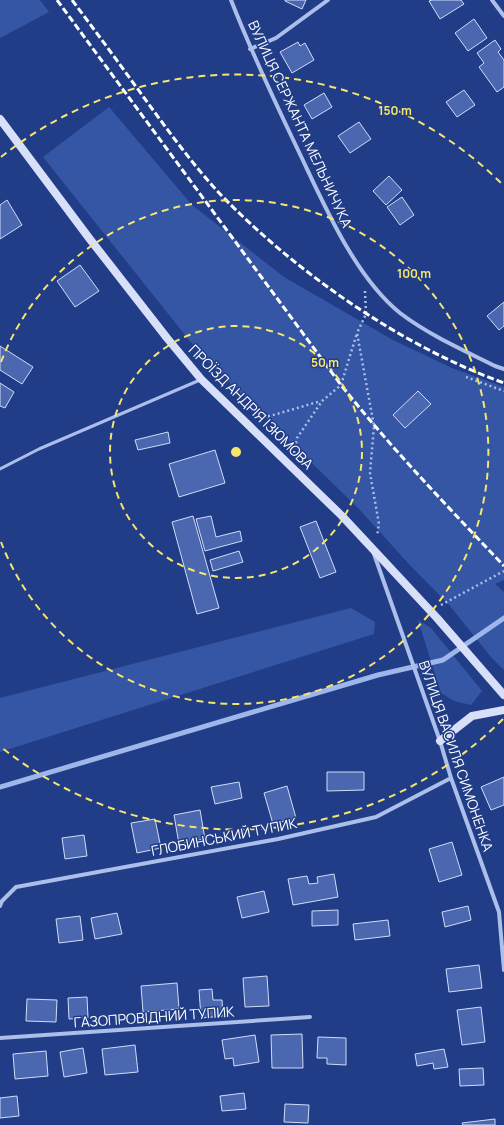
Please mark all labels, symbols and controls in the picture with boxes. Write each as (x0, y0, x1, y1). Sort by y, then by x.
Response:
street label: ВУЛИЦЯ СЕРЖАНТА МЕЛЬНИЧУКА (244, 17, 357, 230)
text: 150 m (378, 102, 412, 119)
text: 100 m (397, 265, 431, 282)
street label: ПРОЇЗД АНДРІЯ ІЗЮМОВА (185, 340, 318, 473)
text: 50 m (311, 354, 339, 371)
centre of rings (229, 445, 243, 459)
street label: ВУЛИЦЯ ВАСИЛЯ СИМОНЕНКА (415, 658, 498, 854)
street label: ГЛОБИНСЬКИЙ ТУПИК (149, 813, 299, 860)
street label: ГАЗОПРОВІДНИЙ ТУПИК (73, 1001, 236, 1032)

